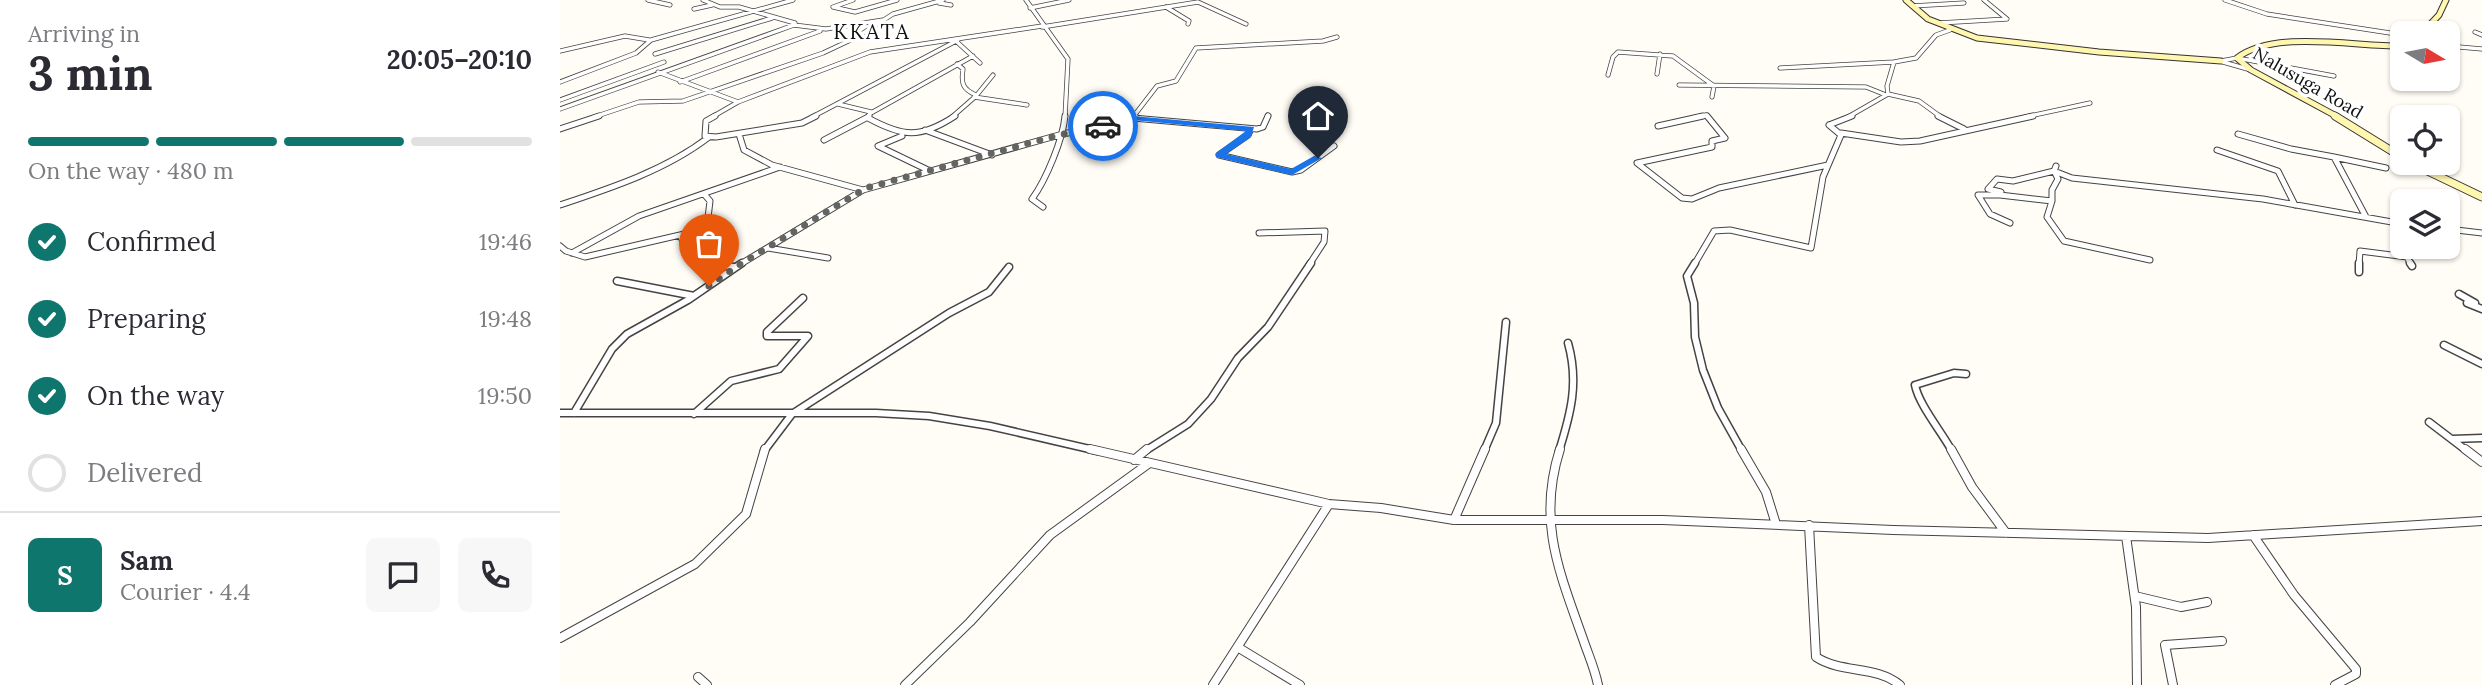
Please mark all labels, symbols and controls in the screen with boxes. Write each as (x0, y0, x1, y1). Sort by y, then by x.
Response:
district label: KKATA (833, 18, 911, 45)
text: Arriving in (28, 19, 140, 48)
north arrow (2390, 21, 2460, 91)
map controls (2390, 21, 2460, 259)
street label: Nalusuga Road (2249, 42, 2368, 123)
text: 20:05–20:10 (387, 43, 532, 76)
text: 3 min (28, 44, 153, 103)
pin (1288, 86, 1348, 158)
courier (1068, 91, 1138, 161)
icon: home (1299, 97, 1337, 135)
button: locate (2390, 105, 2460, 175)
icon: car (1084, 107, 1122, 145)
text: On the way · 480 m (28, 156, 234, 185)
button: layers (2390, 189, 2460, 259)
pin (679, 214, 739, 286)
icon: check (28, 223, 66, 261)
text: Confirmed (87, 225, 216, 258)
icon: bag (690, 225, 728, 263)
text: 19:46 (479, 227, 532, 256)
icon: check (28, 300, 66, 338)
text: Preparing (87, 302, 206, 335)
text: 19:48 (479, 304, 532, 333)
icon: check (28, 377, 66, 415)
text: On the way (87, 379, 224, 412)
text: 19:50 (478, 381, 532, 410)
text: Delivered (87, 456, 203, 489)
button: chat (366, 538, 440, 612)
button: phone (458, 538, 532, 612)
text: Sam (120, 544, 173, 577)
text: S (57, 559, 73, 592)
text: Courier · 4.4 (120, 577, 251, 606)

